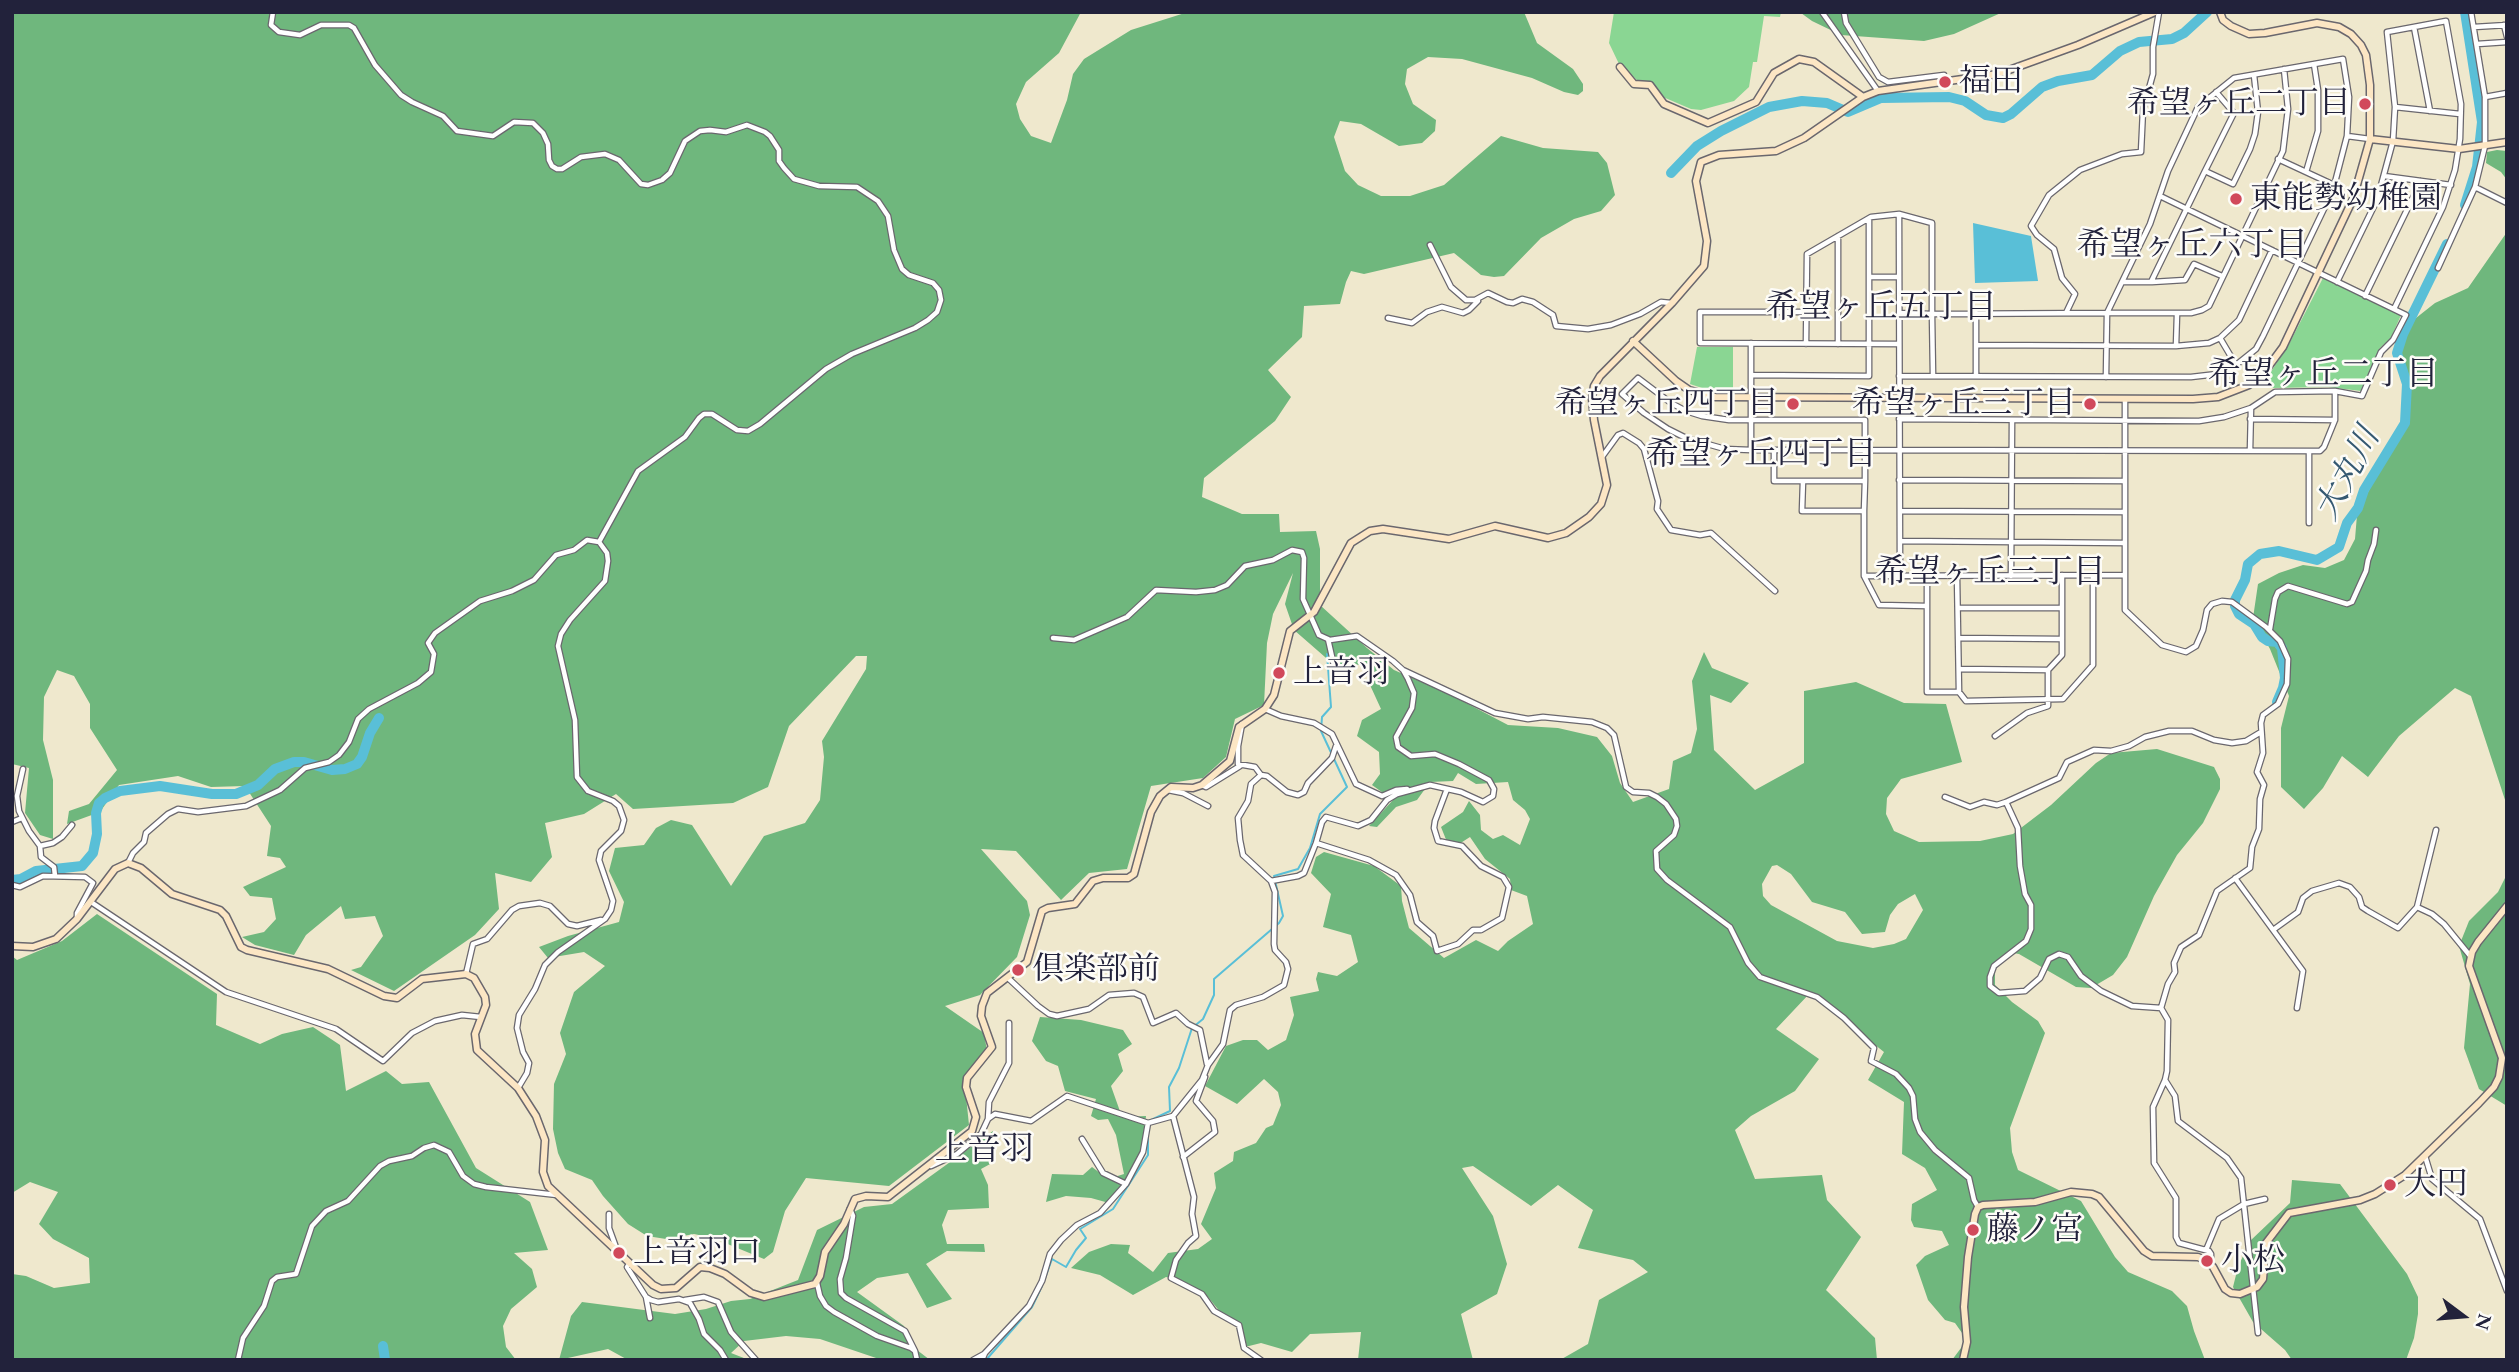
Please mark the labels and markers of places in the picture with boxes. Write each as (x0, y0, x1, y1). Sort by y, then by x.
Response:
place label: 福田 (1959, 63, 2023, 101)
marker: 福田 (1937, 74, 1953, 90)
place label: 希望ヶ丘二丁目 (2127, 85, 2351, 123)
marker: 希望ヶ丘二丁目 (2357, 96, 2373, 112)
place label: 東能勢幼稚園 (2250, 180, 2442, 218)
marker: 東能勢幼稚園 (2228, 191, 2244, 207)
place label: 希望ヶ丘四丁目 (1555, 385, 1779, 423)
place label: 希望ヶ丘三丁目 (1852, 385, 2076, 423)
marker: 希望ヶ丘四丁目 (1785, 396, 1801, 412)
marker: 希望ヶ丘三丁目 (2082, 396, 2098, 412)
place label: 上音羽 (1293, 654, 1389, 692)
marker: 上音羽 (1271, 665, 1287, 681)
place label: 倶楽部前 (1032, 951, 1160, 989)
marker: 倶楽部前 (1010, 962, 1026, 978)
place label: 大円 (2404, 1166, 2468, 1204)
marker: 大円 (2382, 1177, 2398, 1193)
place label: 藤ノ宮 (1987, 1211, 2083, 1249)
marker: 藤ノ宮 (1965, 1222, 1981, 1238)
place label: 上音羽口 (633, 1234, 761, 1272)
place label: 小松 (2221, 1242, 2285, 1280)
marker: 上音羽口 (611, 1245, 627, 1261)
marker: 小松 (2199, 1253, 2215, 1269)

